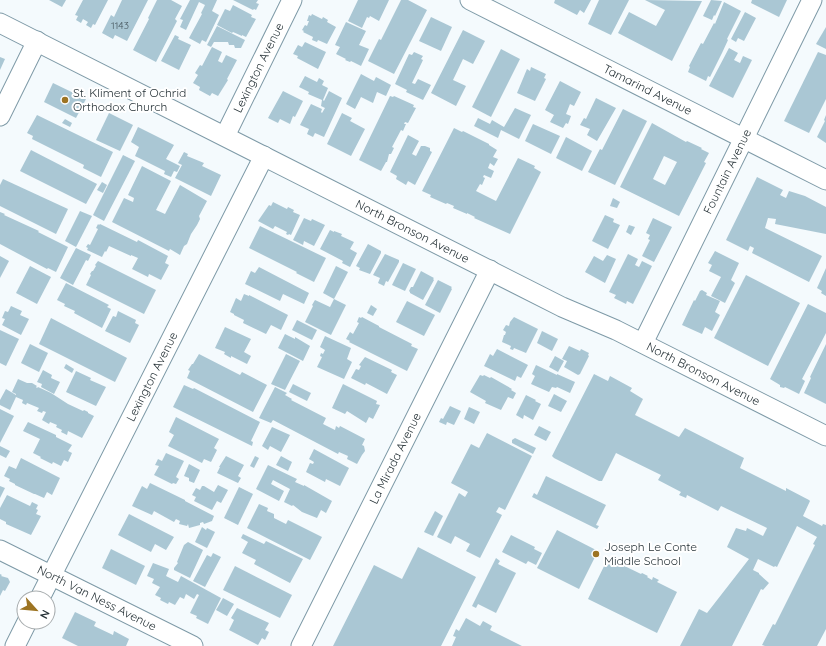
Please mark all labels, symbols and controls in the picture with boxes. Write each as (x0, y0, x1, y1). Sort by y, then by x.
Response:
house number: 1143 (111, 19, 129, 32)
street label: Lexington Avenue (230, 20, 287, 115)
street label: Tamarind Avenue (601, 61, 695, 118)
place label: St. Kliment of Ochrid Orthodox Church (73, 85, 186, 114)
marker: St. Kliment of Ochrid Orthodox Church (60, 95, 70, 105)
street label: Fountain Avenue (700, 126, 754, 216)
street label: North Bronson Avenue (353, 196, 472, 266)
street label: Lexington Avenue (123, 329, 181, 424)
street label: North Bronson Avenue (644, 339, 763, 409)
street label: La Mirada Avenue (366, 410, 424, 506)
place label: Joseph Le Conte Middle School (604, 539, 697, 568)
marker: Joseph Le Conte Middle School (591, 549, 601, 559)
street label: North Van Ness Avenue (34, 563, 158, 633)
north arrow (16, 590, 56, 630)

